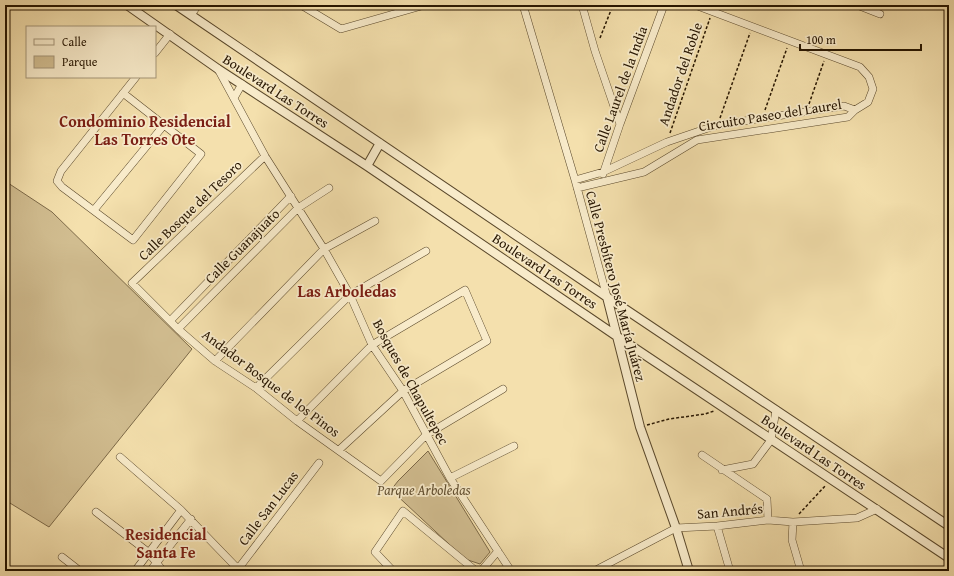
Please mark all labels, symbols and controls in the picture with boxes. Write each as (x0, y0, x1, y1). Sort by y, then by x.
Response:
street label: Andador del Roble (653, 19, 707, 128)
street label: Calle Laurel de la India (588, 23, 652, 155)
legend (26, 26, 156, 78)
scale bar (800, 26, 921, 52)
text: 100 m (806, 31, 836, 48)
text: Calle (62, 33, 87, 50)
street label: Boulevard Las Torres (219, 49, 333, 133)
text: Parque (62, 53, 98, 70)
street label: Circuito Paseo del Laurel (697, 94, 843, 136)
district label: Condominio Residencial Las Torres Ote (59, 109, 231, 151)
street label: Calle Bosque del Tesoro (134, 155, 246, 265)
street label: Calle Presbítero José María Juárez (581, 188, 651, 384)
street label: Calle Guanajuato (200, 204, 284, 288)
street label: Boulevard Las Torres (489, 228, 601, 314)
district label: Las Arboledas (298, 279, 397, 303)
street label: Bosques de Chapultepec (368, 316, 454, 448)
street label: Andador Bosque de los Pinos (198, 324, 344, 442)
street label: Boulevard Las Torres (758, 409, 870, 495)
street label: Calle San Lucas (233, 466, 303, 550)
park label: Parque Arboledas (376, 480, 471, 500)
street label: San Andrés (696, 498, 764, 524)
district label: Residencial Santa Fe (125, 522, 207, 564)

